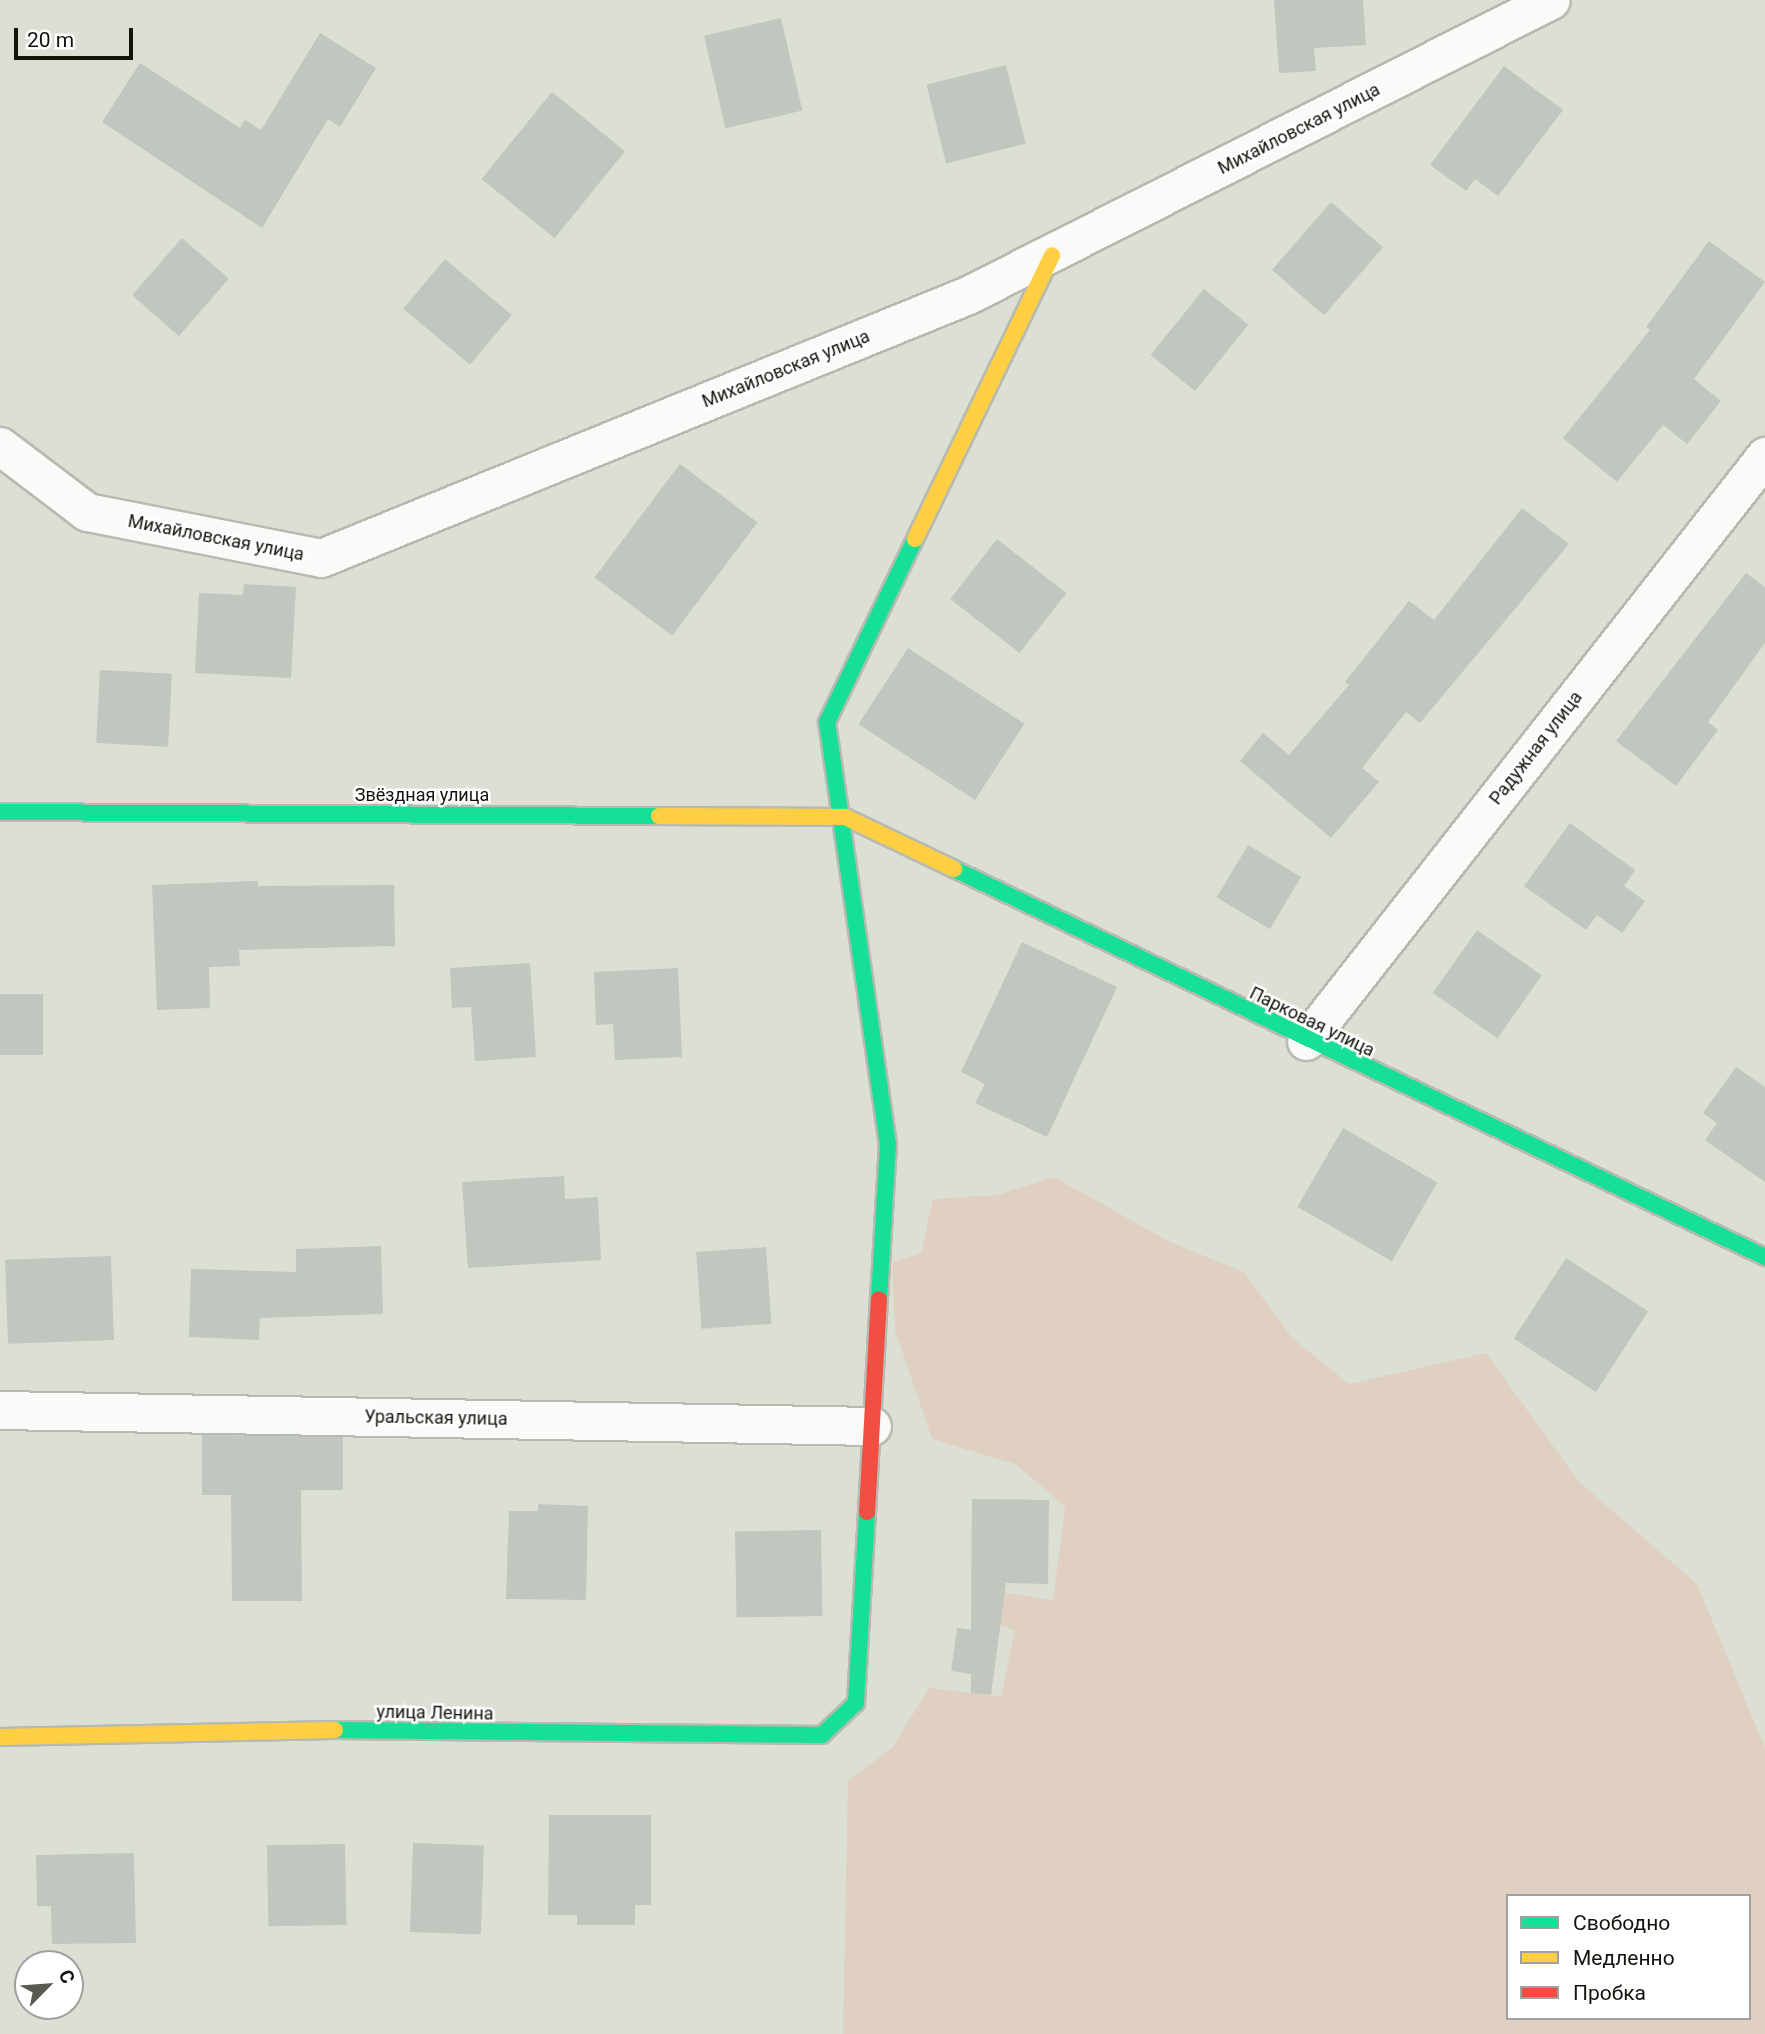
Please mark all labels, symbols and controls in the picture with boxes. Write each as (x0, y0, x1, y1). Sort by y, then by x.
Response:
scale bar (18, 14, 136, 58)
text: 20 m (27, 28, 74, 52)
street label: Михайловская улица (1214, 79, 1384, 179)
street label: Михайловская улица (699, 325, 873, 413)
street label: Михайловская улица (126, 510, 306, 566)
street label: Радужная улица (1485, 687, 1587, 809)
street label: Звёздная улица (355, 784, 489, 806)
street label: Парковая улица (1246, 982, 1378, 1062)
street label: Уральская улица (364, 1406, 508, 1430)
street label: улица Ленина (376, 1701, 494, 1725)
legend (1506, 1894, 1751, 2020)
text: Свободно (1573, 1911, 1670, 1935)
text: Медленно (1573, 1946, 1675, 1970)
north arrow (14, 1950, 84, 2020)
text: С (54, 1966, 80, 1987)
text: Пробка (1573, 1981, 1646, 2005)

